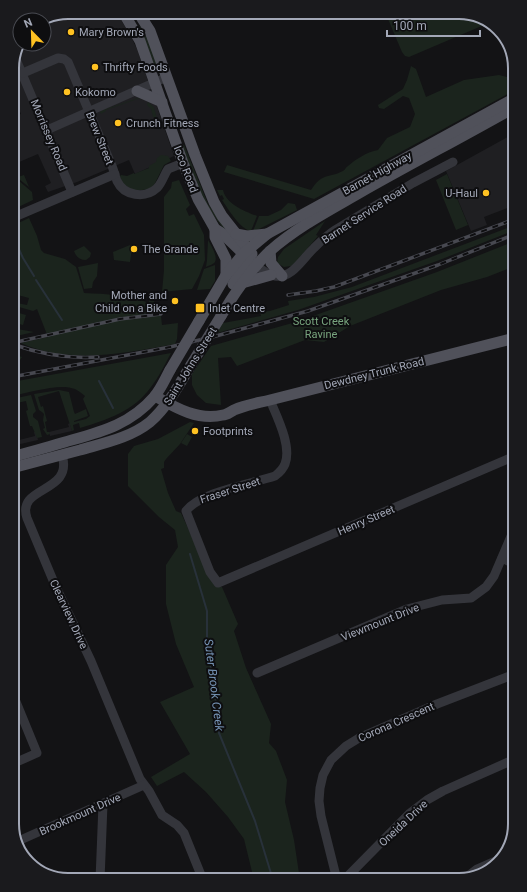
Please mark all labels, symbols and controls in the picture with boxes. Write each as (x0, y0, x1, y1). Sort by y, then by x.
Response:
north arrow (12, 12, 52, 52)
scale bar (387, 12, 480, 38)
text: N (22, 16, 35, 31)
text: 100 m (393, 19, 427, 33)
place label: Mary Brown's (79, 26, 144, 39)
marker: Mary Brown's (66, 27, 76, 37)
place label: Thrifty Foods (103, 61, 168, 74)
marker: Thrifty Foods (90, 62, 100, 72)
place label: Kokomo (75, 86, 116, 99)
marker: Kokomo (62, 87, 72, 97)
street label: Morrissey Road (28, 98, 69, 173)
street label: Brew Street (83, 110, 116, 167)
place label: Crunch Fitness (126, 117, 200, 130)
marker: Crunch Fitness (113, 118, 123, 128)
street label: Ioco Road (171, 144, 200, 195)
street label: Barnet Highway (340, 149, 415, 198)
street label: Barnet Service Road (319, 182, 409, 247)
place label: U-Haul (445, 187, 478, 200)
marker: U-Haul (481, 188, 491, 198)
place label: The Grande (142, 243, 198, 256)
marker: The Grande (129, 244, 139, 254)
place label: Mother and Child on a Bike (95, 289, 167, 315)
marker: Mother and Child on a Bike (170, 296, 180, 306)
marker: Inlet Centre (194, 302, 206, 314)
place label: Inlet Centre (209, 302, 265, 315)
park label: Scott Creek Ravine (293, 315, 350, 341)
street label: Saint Johns Street (161, 325, 220, 408)
street label: Dewdney Trunk Road (323, 355, 425, 392)
place label: Footprints (203, 425, 253, 438)
marker: Footprints (190, 426, 200, 436)
street label: Fraser Street (198, 475, 262, 506)
street label: Henry Street (336, 502, 397, 538)
street label: Clearview Drive (47, 577, 90, 651)
street label: Viewmount Drive (339, 601, 421, 644)
water label: Suter Brook Creek (201, 638, 227, 733)
street label: Corona Crescent (356, 700, 437, 745)
street label: Brookmount Drive (37, 791, 123, 838)
street label: Oneida Drive (376, 797, 430, 849)

